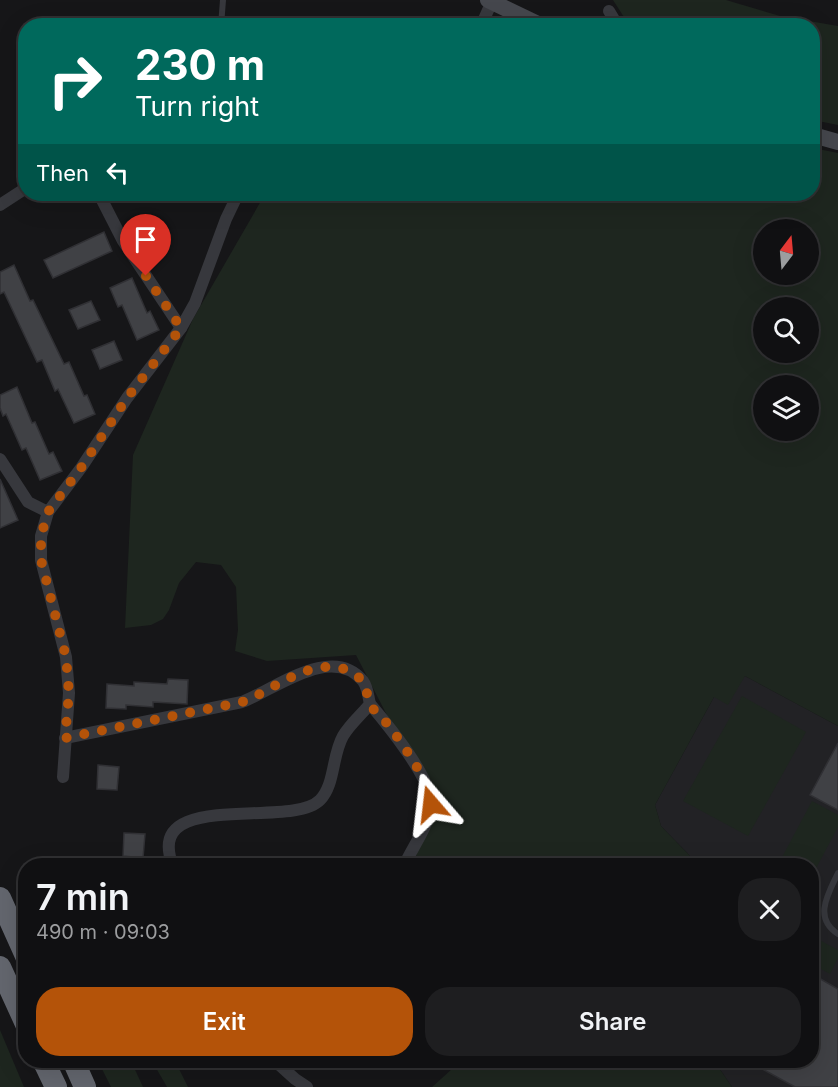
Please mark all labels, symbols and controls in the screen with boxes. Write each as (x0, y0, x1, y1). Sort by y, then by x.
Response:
text: 230 m (135, 39, 265, 90)
icon: right (36, 42, 114, 120)
text: Turn right (135, 90, 259, 123)
icon: left (101, 156, 134, 189)
text: Then (36, 160, 89, 186)
pin (120, 214, 171, 276)
north arrow (753, 219, 819, 285)
map controls (753, 219, 819, 441)
icon: arrive (129, 223, 162, 256)
button: search (753, 297, 819, 363)
button: layers (753, 375, 819, 441)
position arrow (399, 772, 463, 836)
text: 7 min (36, 875, 130, 919)
button: close (738, 878, 801, 941)
text: 490 m · 09:03 (36, 920, 170, 944)
button: Exit (36, 987, 413, 1056)
button: Share (425, 987, 801, 1056)

